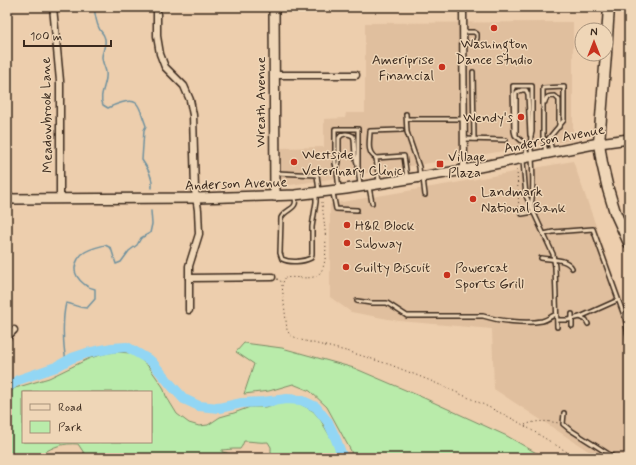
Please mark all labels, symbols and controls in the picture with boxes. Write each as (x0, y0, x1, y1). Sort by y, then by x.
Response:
scale bar (24, 22, 111, 48)
north arrow (574, 22, 614, 62)
marker: Washington Dance Studio (489, 23, 499, 33)
text: N (590, 26, 598, 40)
text: 100 m (30, 29, 62, 45)
place label: Washington Dance Studio (456, 35, 533, 69)
place label: Ameriprise Financial (372, 51, 434, 85)
street label: Meadowbrook Lane (37, 56, 57, 173)
street label: Wreath Avenue (252, 56, 270, 147)
marker: Ameriprise Financial (437, 62, 447, 72)
place label: Wendy's (463, 109, 513, 127)
marker: Wendy's (516, 112, 526, 122)
street label: Anderson Avenue (502, 120, 606, 158)
place label: Westside Veterinary Clinic (302, 146, 404, 180)
place label: Village Plaza (448, 148, 486, 182)
marker: Westside Veterinary Clinic (289, 157, 299, 167)
marker: Village Plaza (435, 159, 445, 169)
street label: Anderson Avenue (185, 173, 288, 195)
place label: Landmark National Bank (481, 183, 566, 217)
marker: Landmark National Bank (468, 194, 478, 204)
place label: H&R Block (355, 217, 415, 235)
marker: H&R Block (342, 220, 352, 230)
place label: Subway (355, 235, 402, 253)
marker: Subway (342, 238, 352, 248)
place label: Guilty Biscuit (354, 259, 430, 277)
place label: Powercat Sports Grill (455, 259, 524, 293)
marker: Guilty Biscuit (341, 262, 351, 272)
marker: Powercat Sports Grill (442, 270, 452, 280)
legend (22, 391, 152, 443)
text: Road (58, 400, 82, 416)
text: Park (58, 420, 82, 436)

